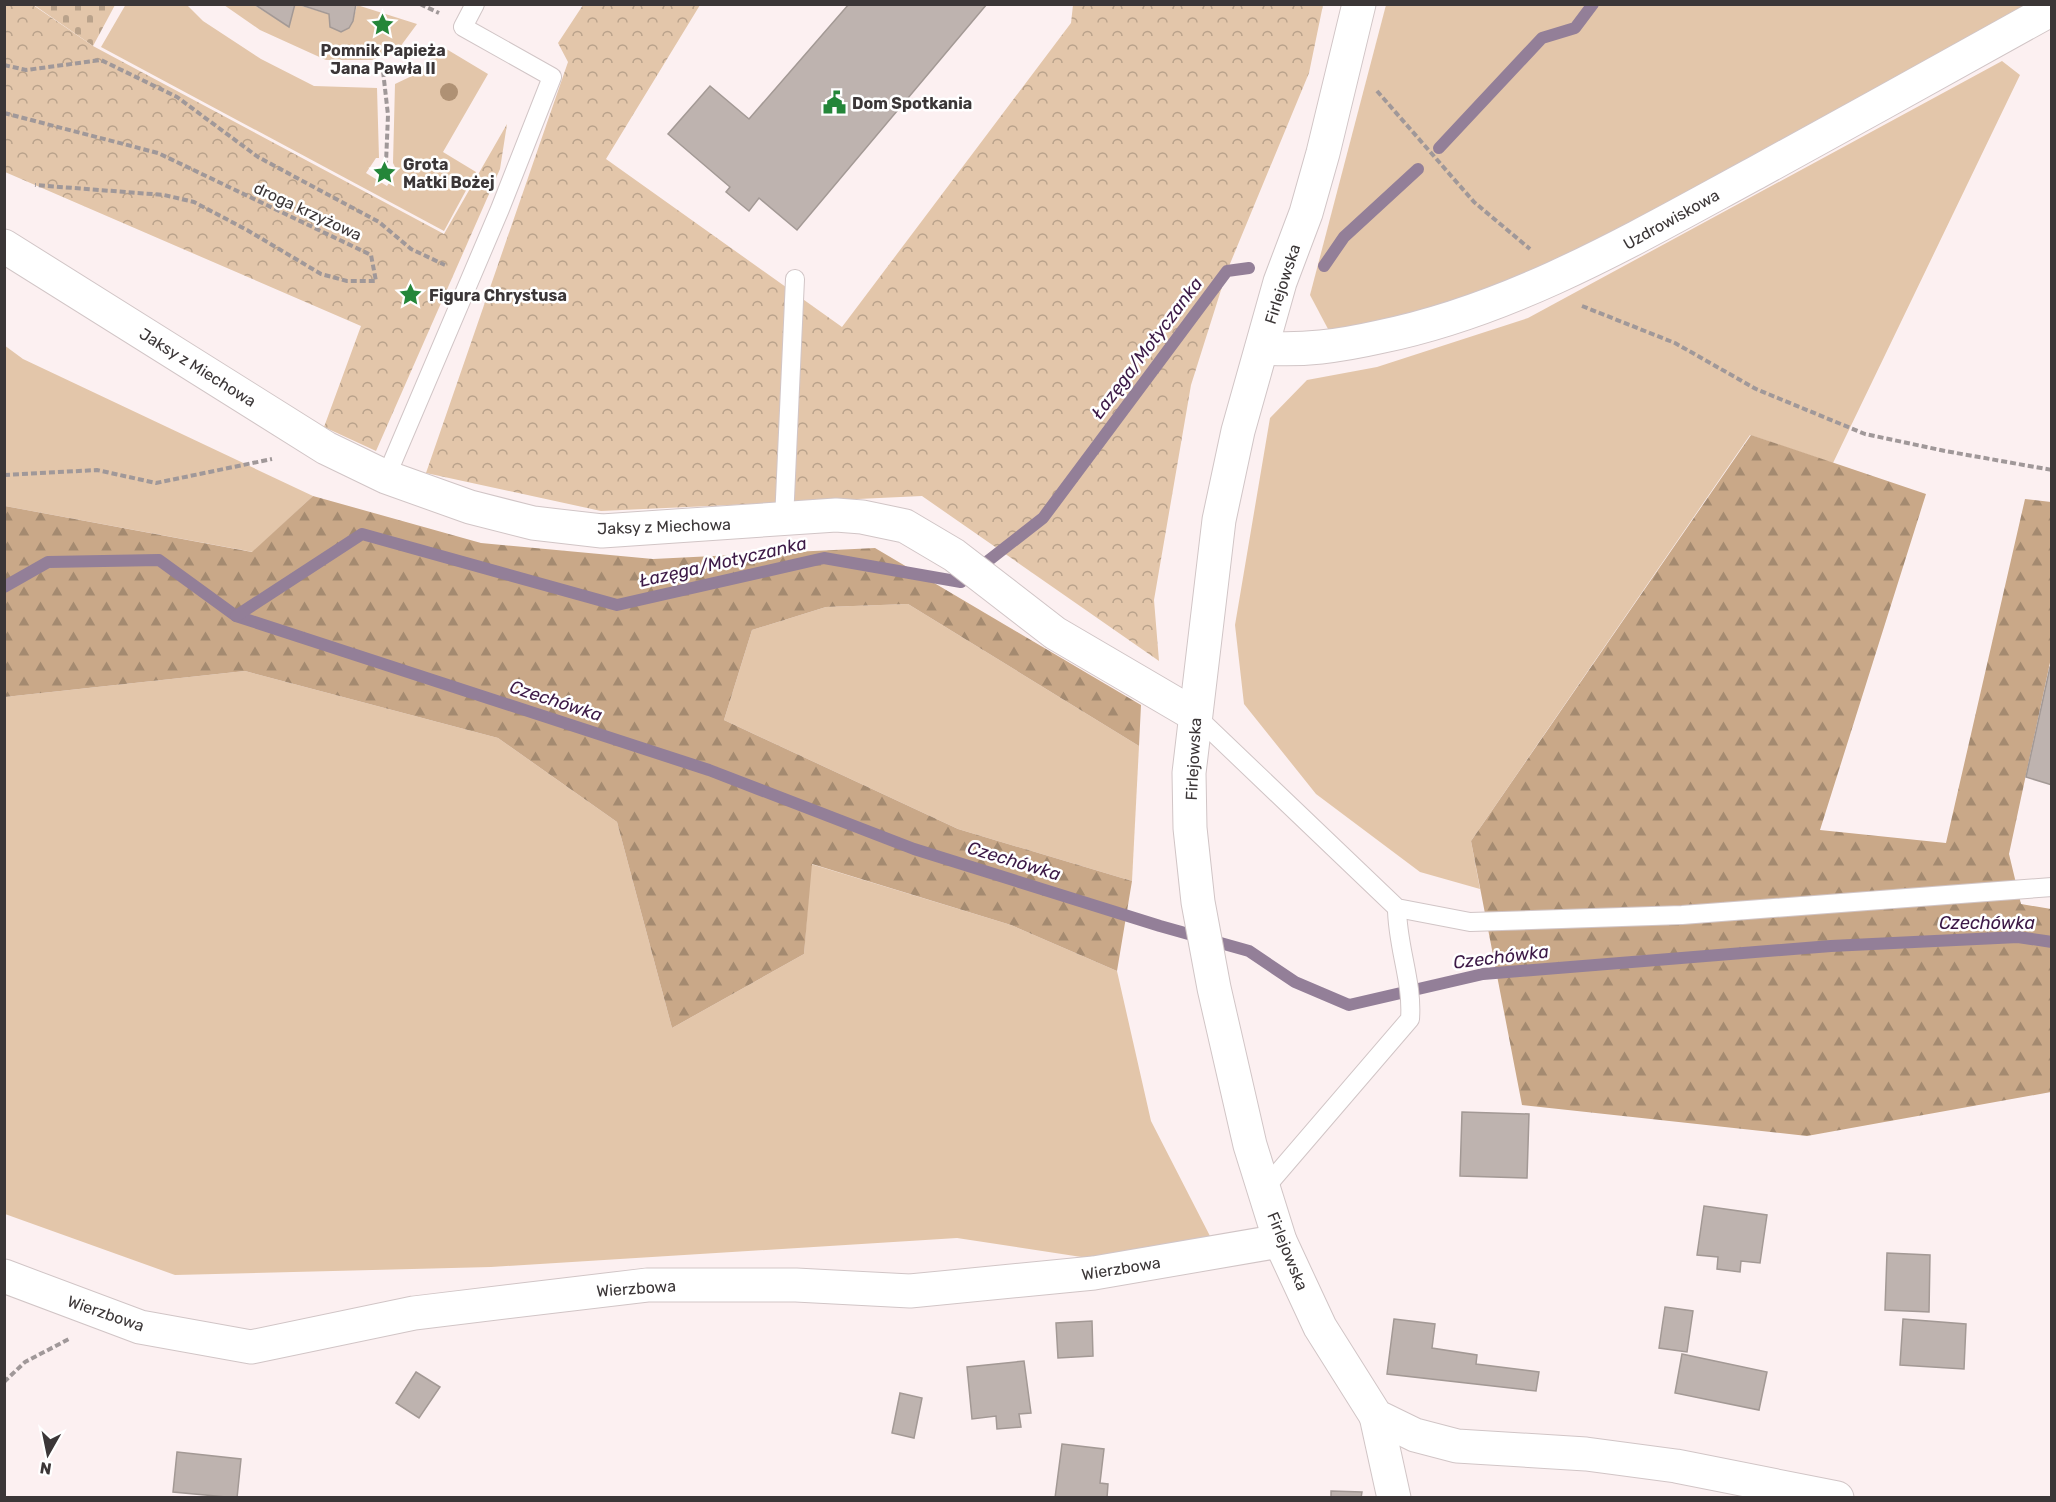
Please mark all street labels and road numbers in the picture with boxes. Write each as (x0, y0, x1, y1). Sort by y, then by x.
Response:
street label: droga krzyżowa (251, 178, 365, 245)
street label: Uzdrowiskowa (1620, 185, 1723, 254)
street label: Firlejowska (1261, 242, 1304, 327)
street label: Jaksy z Miechowa (136, 324, 259, 411)
street label: Jaksy z Miechowa (597, 515, 731, 538)
street label: Firlejowska (1182, 717, 1205, 801)
street label: Firlejowska (1263, 1209, 1312, 1293)
street label: Wierzbowa (1080, 1253, 1162, 1284)
street label: Wierzbowa (596, 1276, 676, 1301)
street label: Wierzbowa (65, 1292, 147, 1335)

